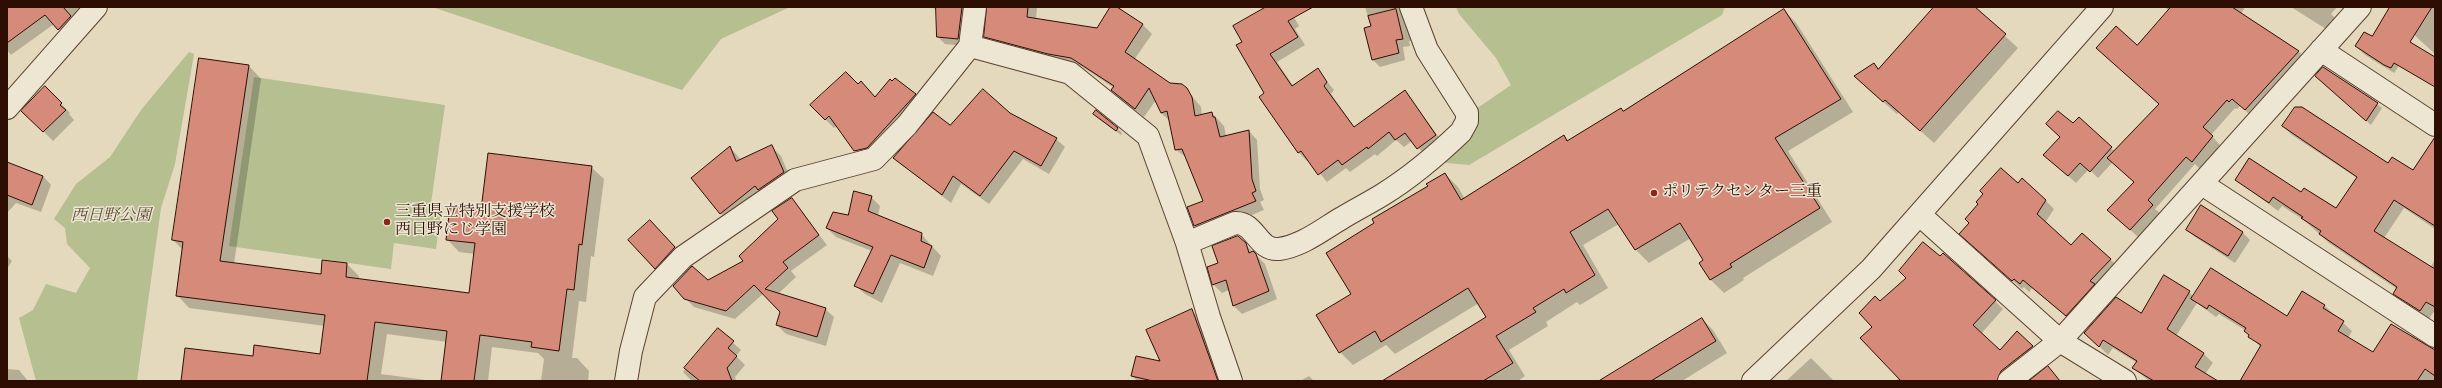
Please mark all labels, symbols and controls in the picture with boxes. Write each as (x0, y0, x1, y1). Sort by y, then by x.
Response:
place label: ポリテクセンター三重 (1662, 183, 1822, 203)
marker: ポリテクセンター三重 (1649, 188, 1659, 198)
place label: 三重県立特別支援学校 西日野にじ学園 (395, 203, 555, 241)
park label: 西日野公園 (71, 207, 151, 227)
marker: 三重県立特別支援学校 西日野にじ学園 (382, 217, 392, 227)

